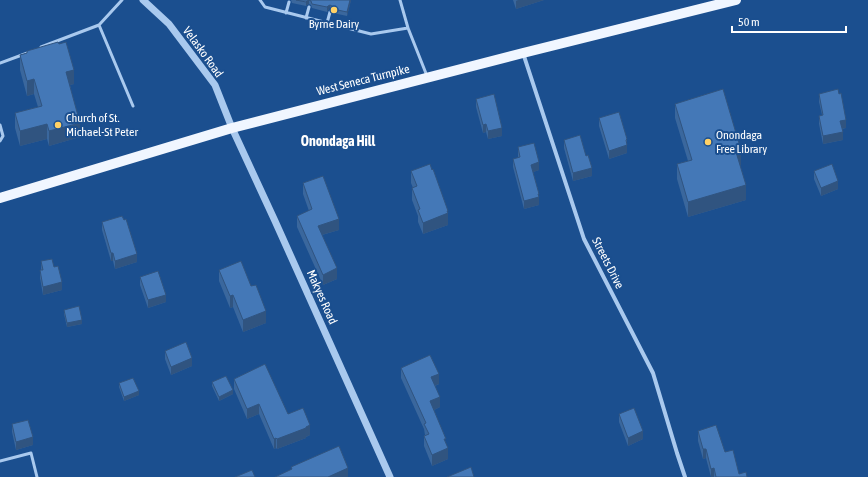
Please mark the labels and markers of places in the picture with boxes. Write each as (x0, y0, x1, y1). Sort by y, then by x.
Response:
marker: Byrne Dairy (329, 5, 339, 15)
place label: Byrne Dairy (309, 17, 359, 31)
place label: Church of St. Michael-St Peter (66, 111, 138, 139)
marker: Church of St. Michael-St Peter (53, 120, 63, 130)
place label: Onondaga Free Library (716, 128, 767, 156)
marker: Onondaga Free Library (703, 137, 713, 147)

